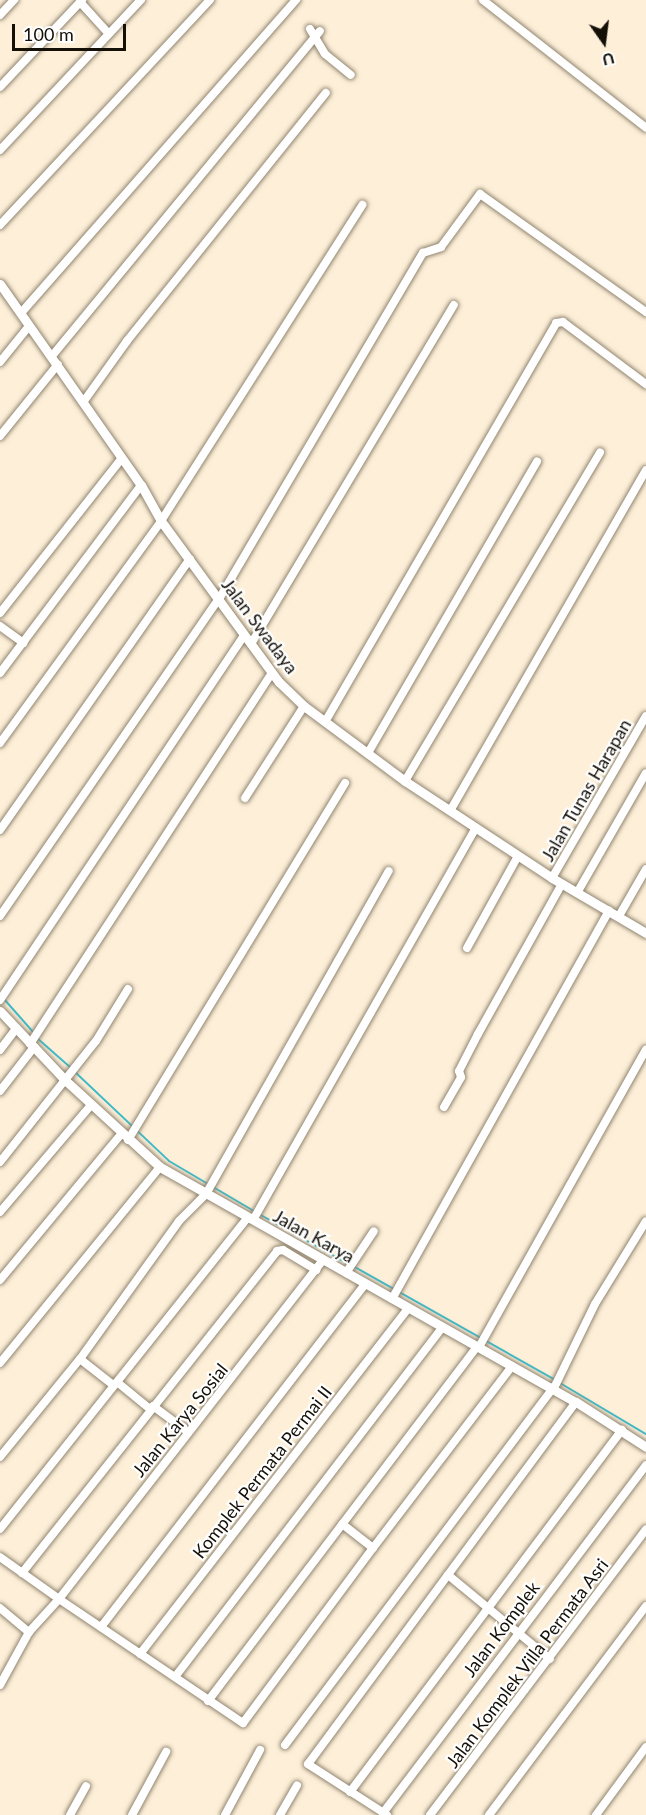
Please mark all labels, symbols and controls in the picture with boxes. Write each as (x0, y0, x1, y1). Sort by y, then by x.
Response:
scale bar (15, 12, 129, 50)
north arrow (574, 12, 634, 72)
text: 100 m (23, 23, 74, 45)
text: U (600, 49, 617, 71)
street label: Jalan Swadaya (217, 574, 303, 678)
street label: Jalan Tunas Harapan (536, 715, 636, 865)
street label: Jalan Karya (270, 1205, 358, 1267)
street label: Jalan Karya Sosial (128, 1359, 232, 1481)
street label: Komplek Permata Permai II (188, 1381, 336, 1563)
street label: Jalan Komplek Villa Permata Asri (441, 1554, 613, 1772)
street label: Jalan Komplek (458, 1577, 544, 1681)

